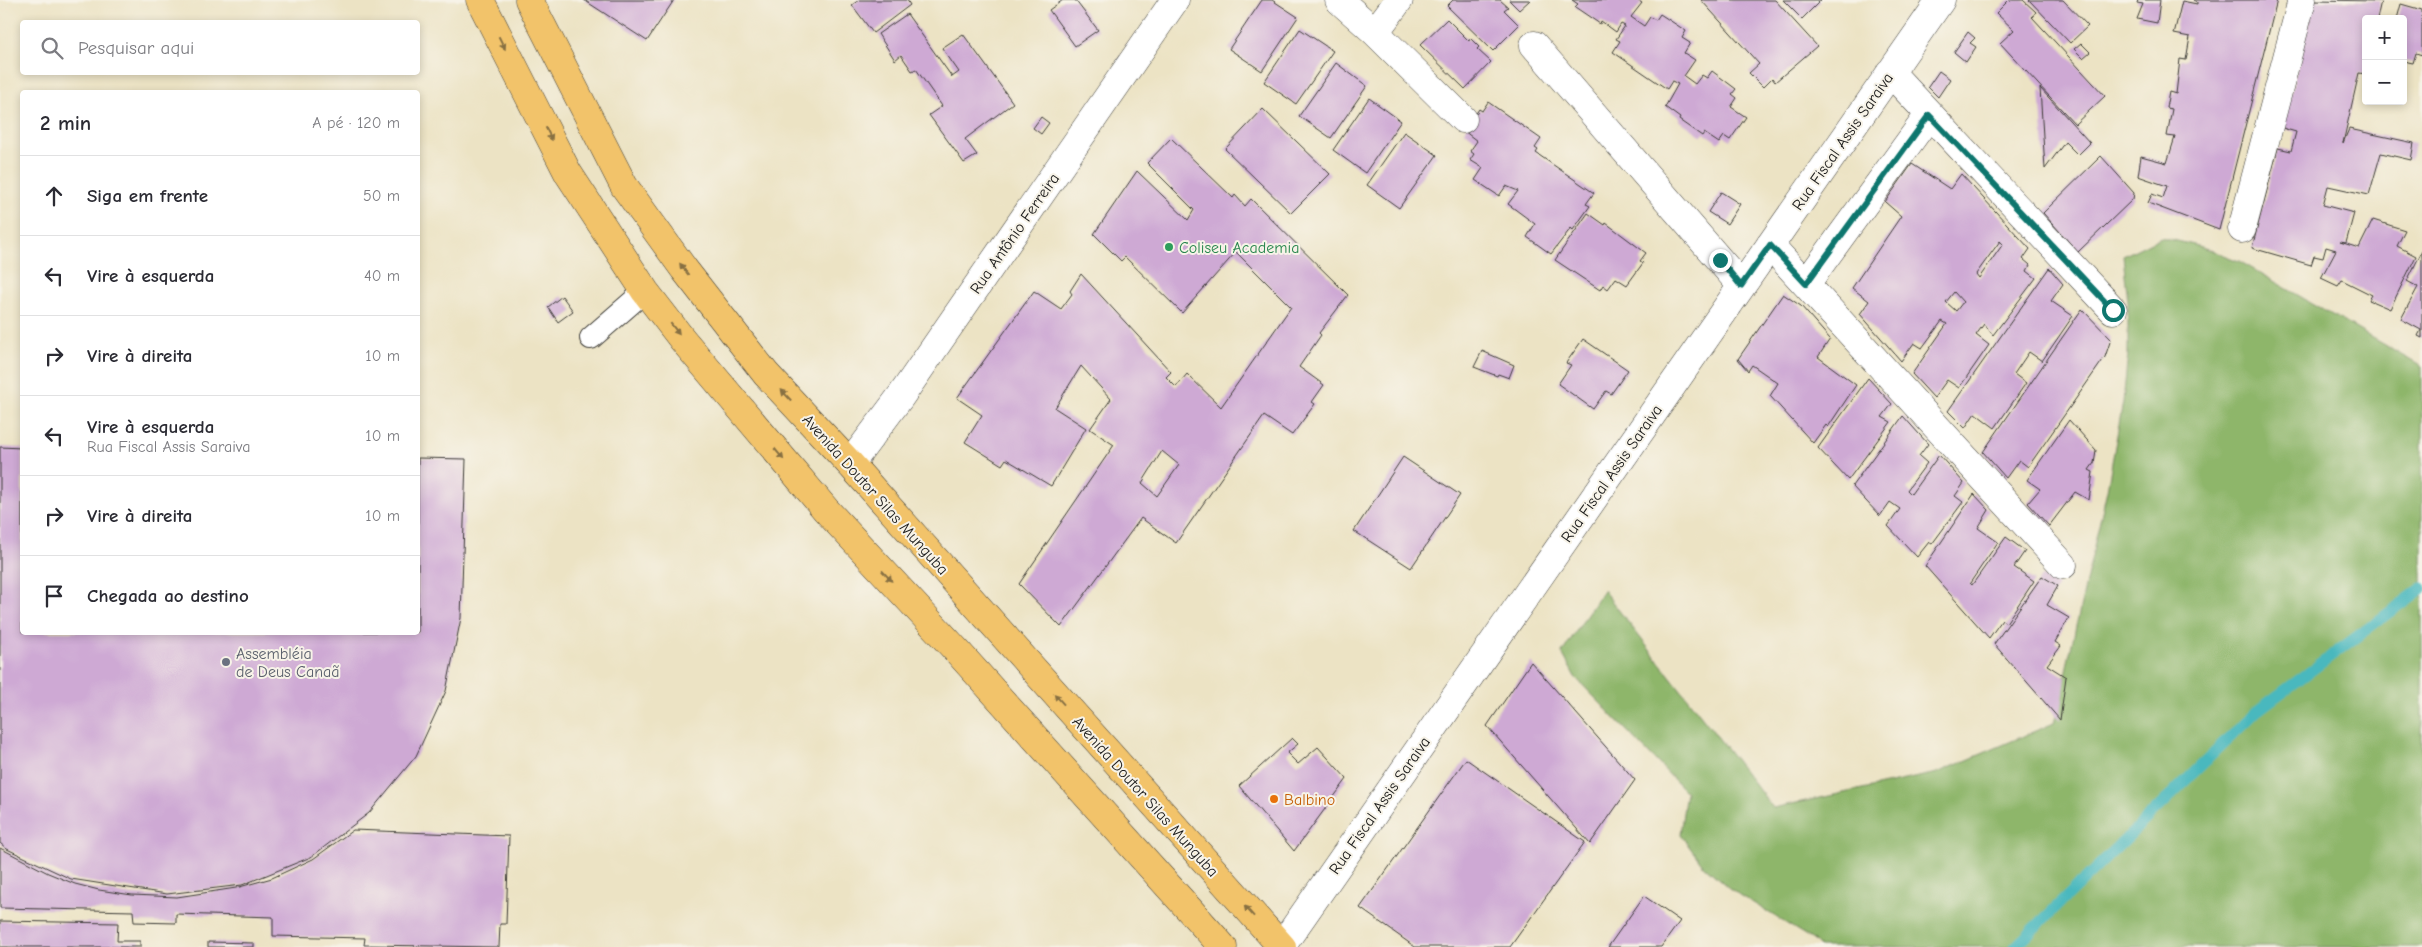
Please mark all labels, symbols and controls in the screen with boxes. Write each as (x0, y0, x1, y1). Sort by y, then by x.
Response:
map controls (2362, 15, 2407, 105)
button: + (2362, 15, 2407, 60)
search box (20, 20, 420, 75)
icon: search (38, 34, 66, 62)
one-way arrow (498, 36, 506, 50)
text: Pesquisar aqui (78, 37, 194, 59)
button: − (2362, 60, 2407, 105)
street label: Rua Fiscal Assis Saraiva (1789, 69, 1897, 214)
text: 2 min (40, 111, 91, 135)
text: A pé · 120 m (312, 114, 400, 132)
one-way arrow (545, 127, 553, 142)
street label: Rua Antônio Ferreira (966, 170, 1063, 297)
icon: ahead (40, 182, 68, 210)
text: Siga em frente (87, 185, 208, 207)
text: 50 m (363, 187, 400, 205)
place label: Coliseu Academia (1179, 239, 1299, 257)
marker: Coliseu Academia (1163, 241, 1175, 253)
route end (1709, 249, 1732, 272)
icon: left (40, 262, 68, 290)
one-way arrow (679, 263, 690, 276)
text: Vire à esquerda (87, 265, 214, 287)
text: 40 m (364, 267, 400, 285)
route start (2102, 299, 2125, 322)
one-way arrow (670, 322, 680, 336)
icon: right (40, 342, 68, 370)
text: Vire à direita (87, 345, 192, 367)
text: 10 m (365, 347, 400, 365)
one-way arrow (781, 389, 792, 402)
street label: Rua Fiscal Assis Saraiva (1558, 401, 1666, 546)
street label: Avenida Doutor Silas Munguba (799, 411, 952, 578)
text: Vire à esquerda (87, 416, 214, 438)
icon: left (40, 422, 68, 450)
text: 10 m (365, 427, 400, 445)
text: Rua Fiscal Assis Saraiva (87, 438, 251, 456)
one-way arrow (773, 448, 784, 460)
icon: right (40, 502, 68, 530)
text: Vire à direita (87, 505, 192, 527)
text: 10 m (365, 507, 400, 525)
one-way arrow (881, 569, 893, 581)
icon: arrive (40, 582, 68, 610)
text: Chegada ao destino (87, 585, 249, 607)
place label: Assembléia de Deus Canaã (236, 645, 340, 681)
marker: Assembléia de Deus Canaã (220, 656, 232, 668)
one-way arrow (1053, 693, 1065, 705)
street label: Avenida Doutor Silas Munguba (1069, 713, 1222, 880)
street label: Rua Fiscal Assis Saraiva (1326, 733, 1434, 878)
place label: Balbino (1284, 791, 1335, 809)
marker: Balbino (1268, 793, 1280, 805)
one-way arrow (1243, 905, 1255, 917)

